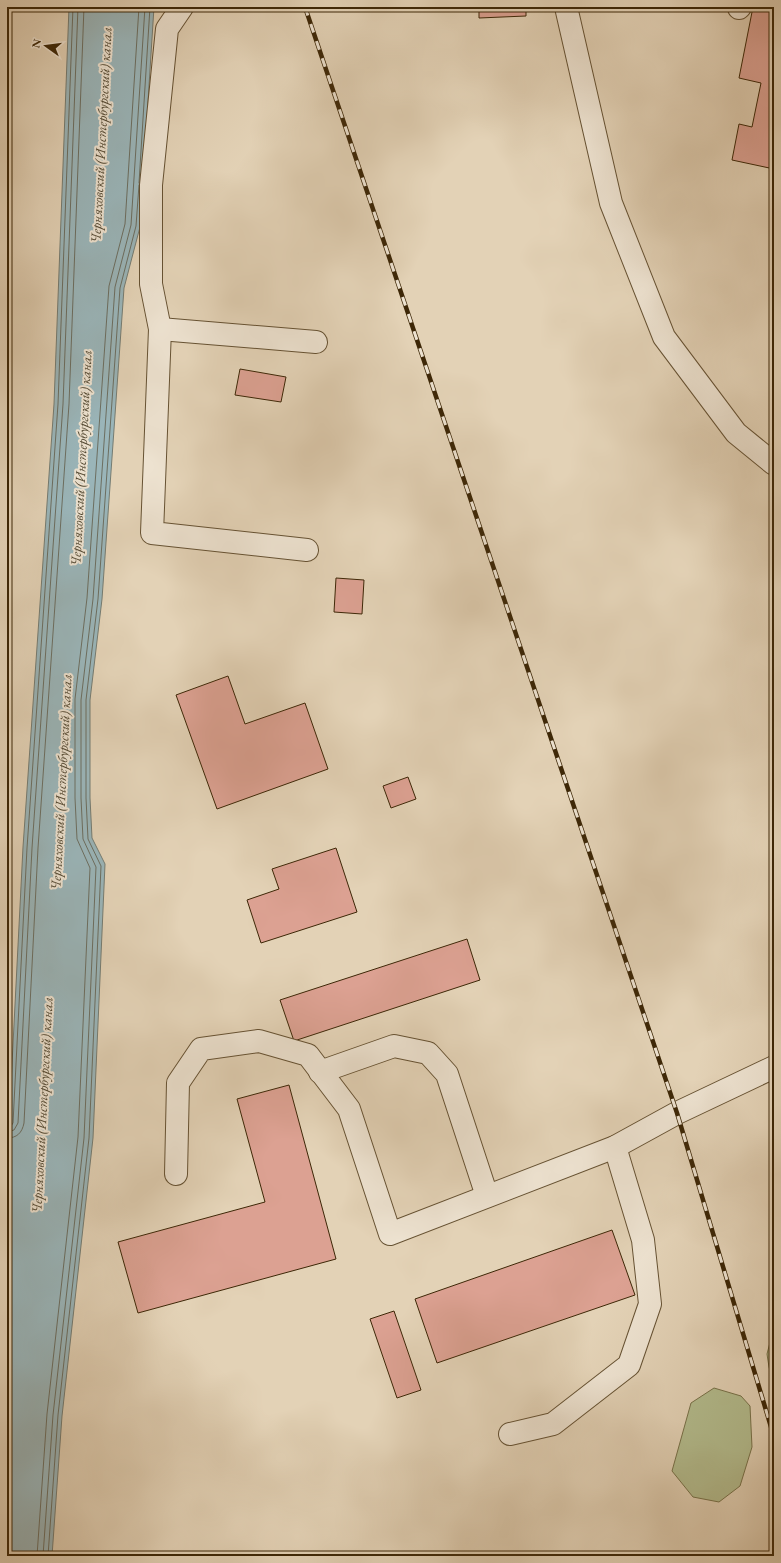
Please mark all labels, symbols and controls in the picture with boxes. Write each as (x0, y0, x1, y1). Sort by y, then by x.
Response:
north arrow (26, 26, 66, 66)
water label: Черняховский (Инстербургский) канал (86, 26, 116, 244)
text: N (28, 37, 44, 50)
water label: Черняховский (Инстербургский) канал (66, 349, 96, 567)
water label: Черняховский (Инстербургский) канал (46, 673, 76, 891)
water label: Черняховский (Инстербургский) канал (27, 996, 57, 1214)

